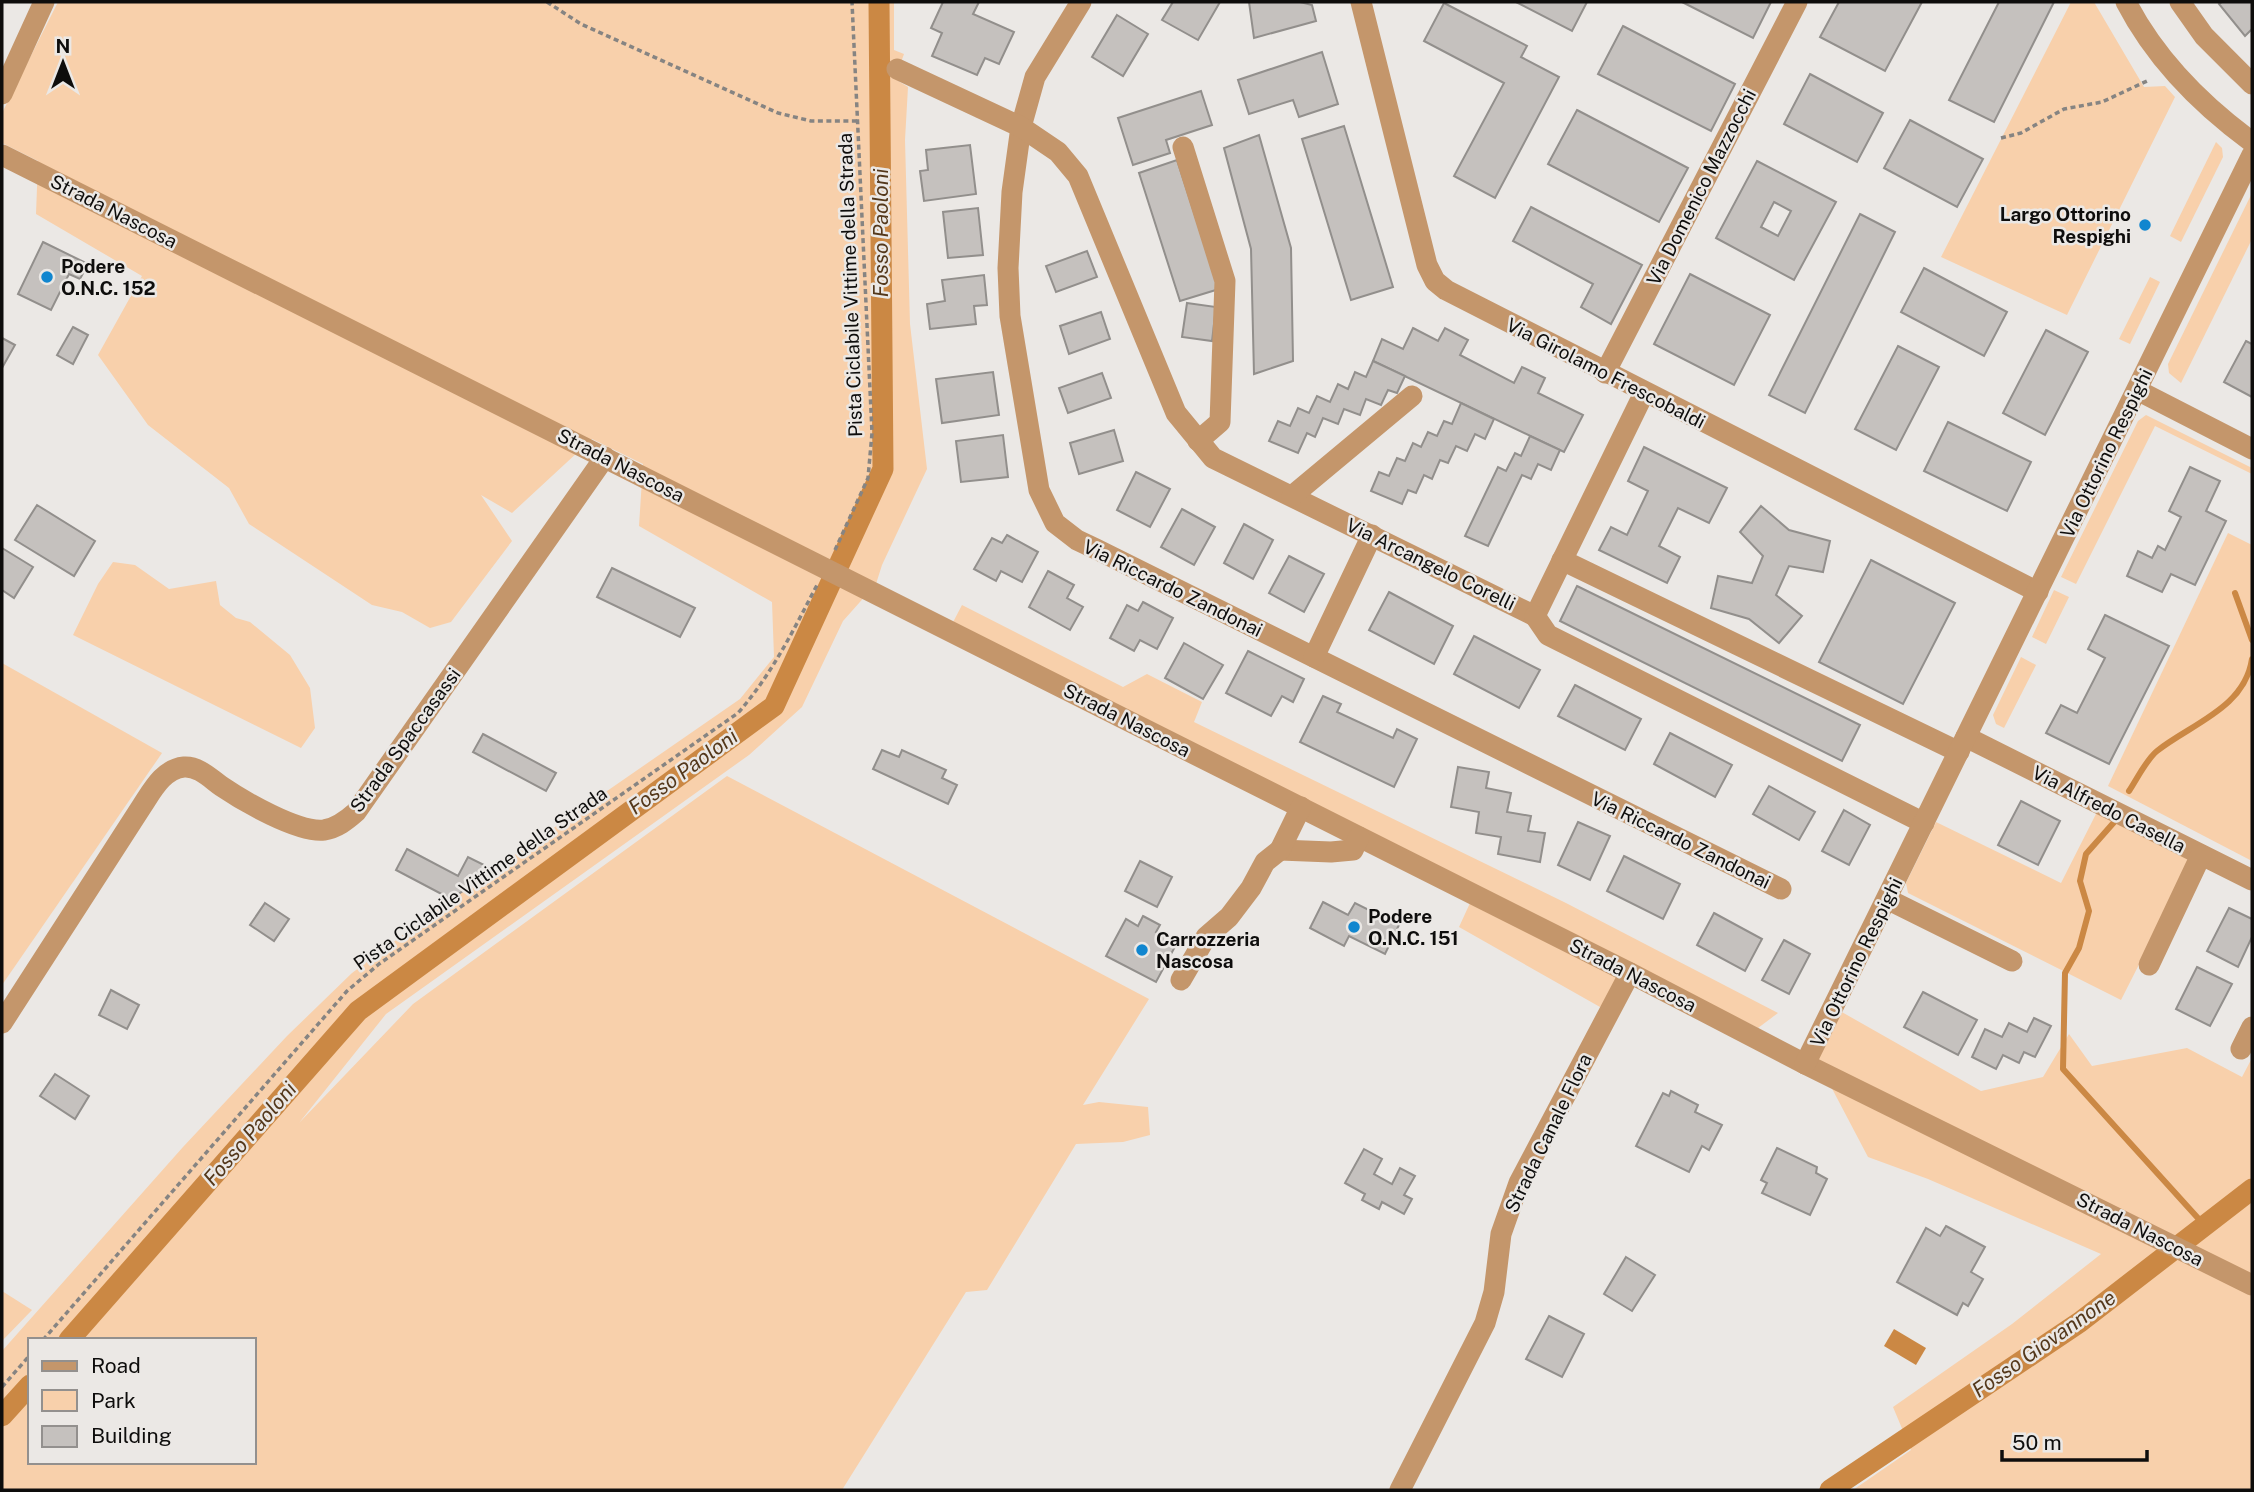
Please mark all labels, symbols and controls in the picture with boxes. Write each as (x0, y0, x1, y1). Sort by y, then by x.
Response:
north arrow (28, 28, 98, 98)
text: N (56, 35, 70, 57)
street label: Via Domenico Mazzocchi (1642, 85, 1760, 289)
street label: Pista Ciclabile Vittime della Strada (834, 133, 866, 437)
water label: Fosso Paoloni (868, 168, 893, 298)
street label: Strada Nascosa (47, 170, 181, 252)
place label: Largo Ottorino Respighi (2000, 203, 2131, 247)
marker: Largo Ottorino Respighi (2137, 217, 2153, 233)
place label: Podere O.N.C. 152 (61, 255, 156, 299)
marker: Podere O.N.C. 152 (39, 269, 55, 285)
street label: Via Girolamo Frescobaldi (1503, 313, 1709, 433)
street label: Via Ottorino Respighi (2055, 365, 2157, 541)
street label: Strada Nascosa (554, 424, 688, 506)
street label: Via Arcangelo Corelli (1343, 513, 1519, 615)
street label: Via Riccardo Zandonai (1080, 535, 1266, 641)
street label: Strada Spaccasassi (345, 664, 465, 816)
street label: Strada Nascosa (1060, 679, 1194, 761)
water label: Fosso Paoloni (623, 724, 742, 820)
street label: Via Alfredo Casella (2029, 761, 2189, 857)
street label: Pista Ciclabile Vittime della Strada (349, 782, 611, 974)
street label: Via Riccardo Zandonai (1588, 787, 1774, 893)
street label: Via Ottorino Respighi (1805, 874, 1907, 1050)
place label: Podere O.N.C. 151 (1368, 905, 1459, 949)
marker: Podere O.N.C. 151 (1346, 919, 1362, 935)
place label: Carrozzeria Nascosa (1156, 928, 1260, 972)
street label: Strada Nascosa (1566, 934, 1700, 1016)
marker: Carrozzeria Nascosa (1134, 942, 1150, 958)
street label: Strada Canale Flora (1500, 1050, 1596, 1216)
water label: Fosso Paoloni (198, 1077, 301, 1191)
street label: Strada Nascosa (2073, 1188, 2207, 1270)
water label: Fosso Giovannone (1967, 1285, 2120, 1403)
legend (28, 1338, 256, 1464)
text: Road (91, 1353, 141, 1378)
text: Park (91, 1388, 136, 1413)
scale bar (2002, 1418, 2147, 1462)
text: Building (91, 1423, 172, 1448)
text: 50 m (2012, 1430, 2062, 1455)

